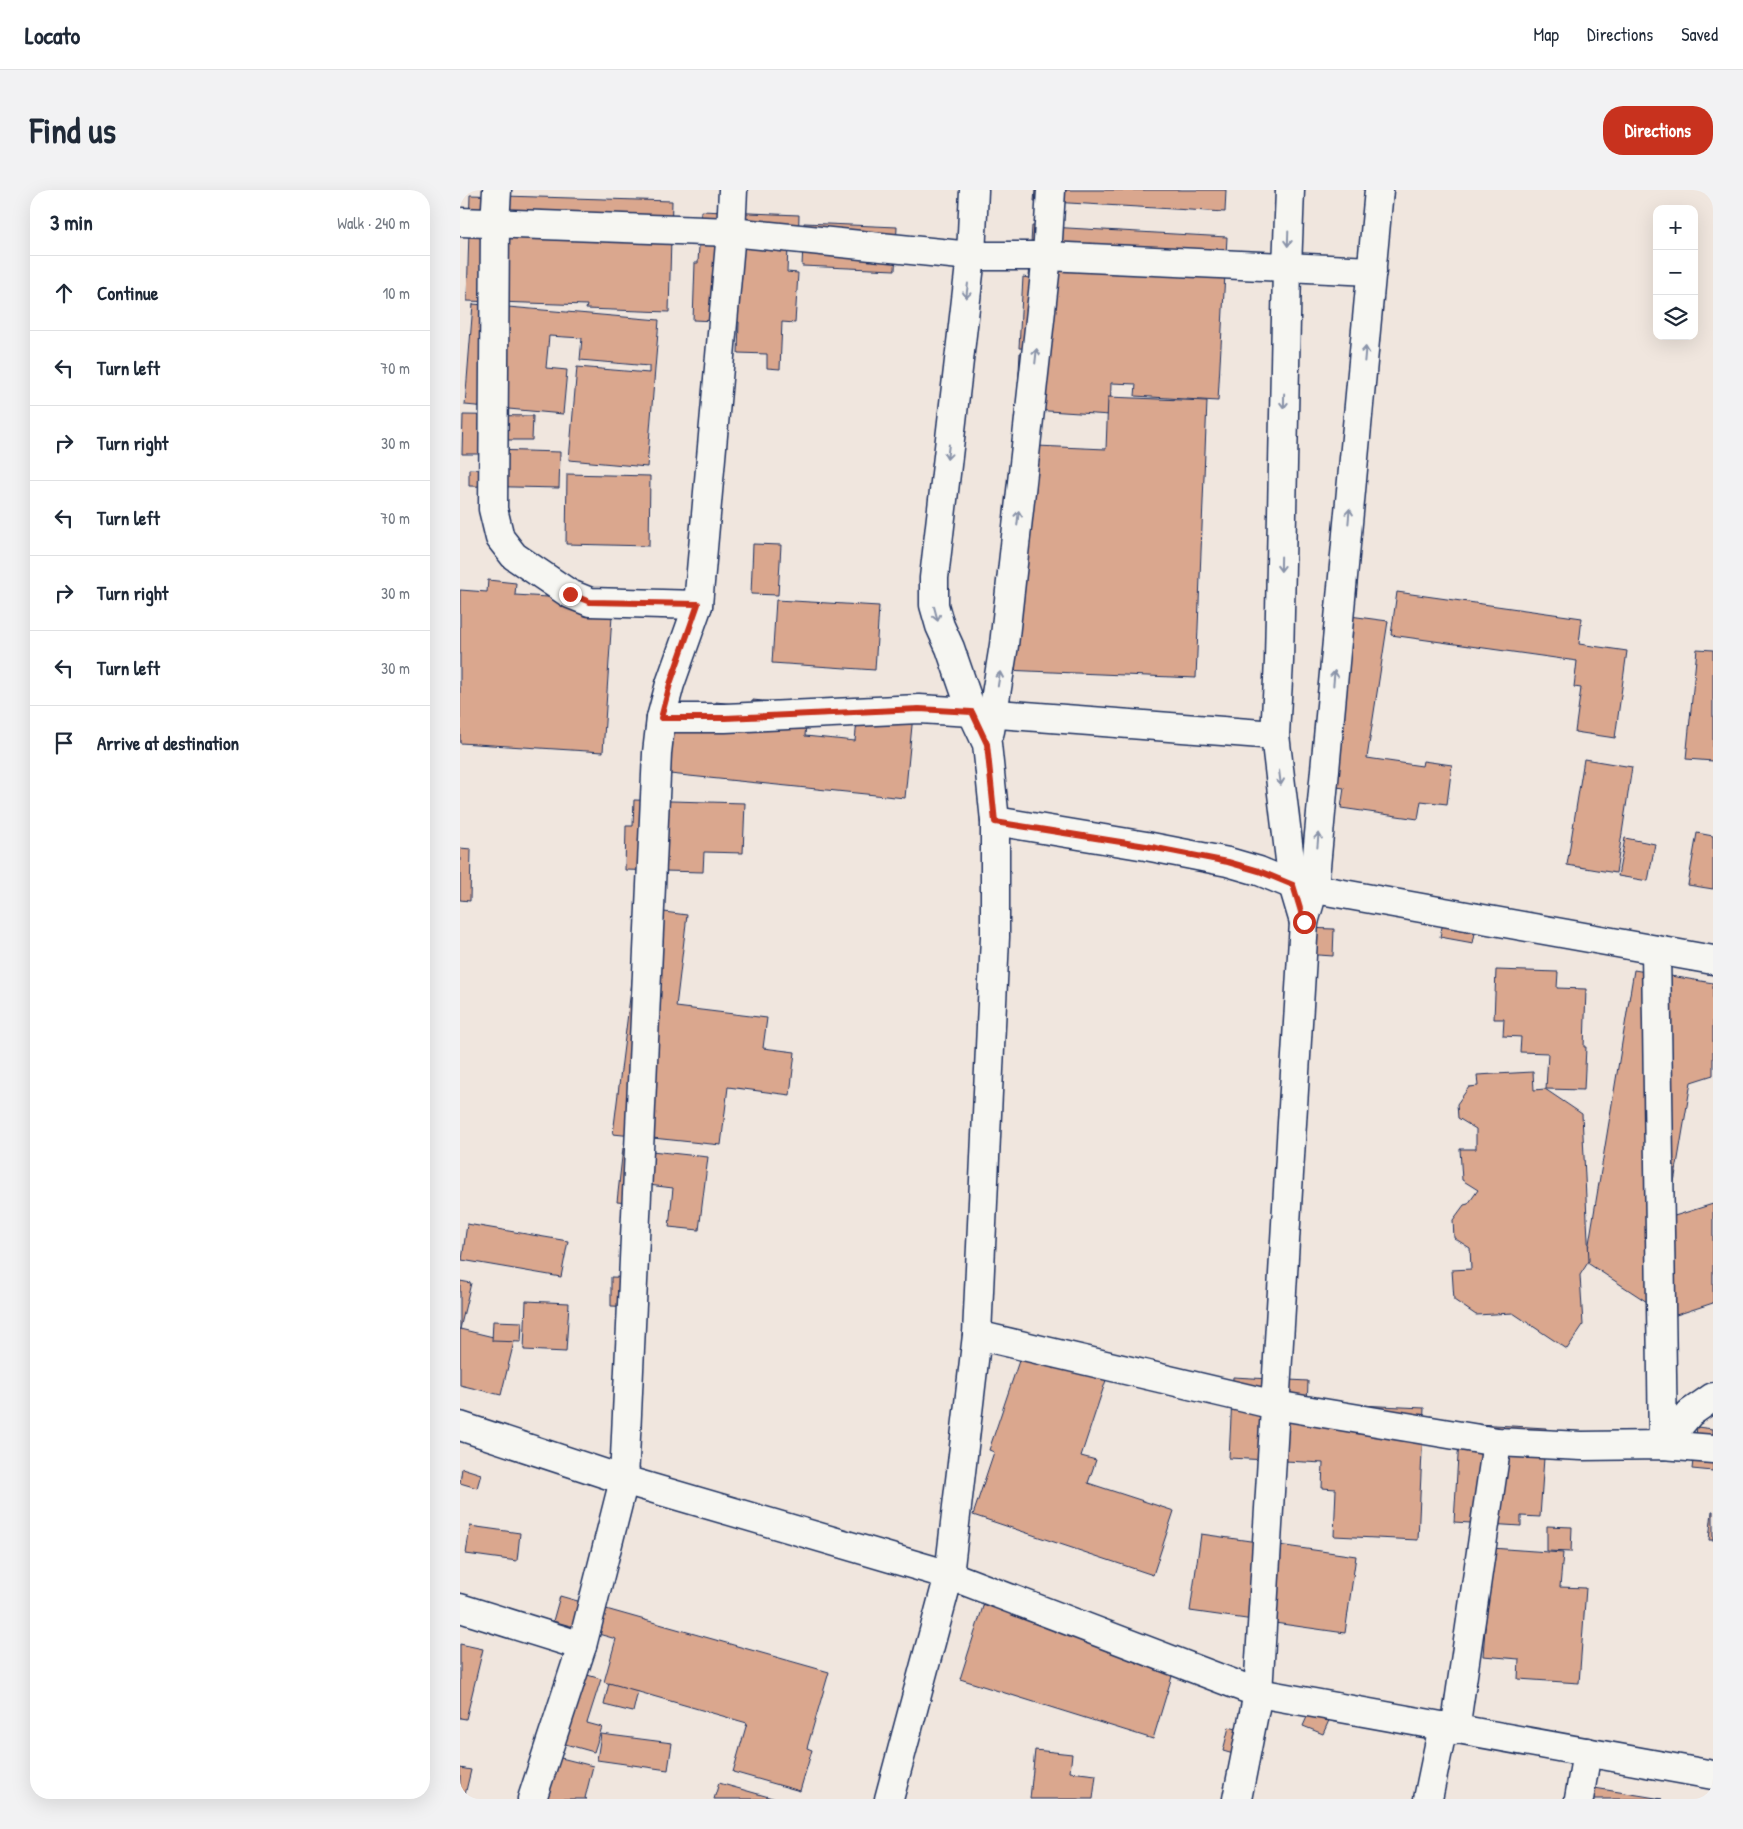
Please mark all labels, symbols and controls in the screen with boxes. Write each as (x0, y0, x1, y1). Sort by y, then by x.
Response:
text: Locato (25, 19, 80, 51)
text: Map (1534, 22, 1559, 47)
text: Directions (1587, 22, 1653, 47)
text: Saved (1681, 22, 1718, 47)
button: Directions (1603, 106, 1713, 155)
text: Find us (30, 107, 116, 154)
map controls (1653, 205, 1698, 340)
button: + (1653, 205, 1698, 250)
text: 3 min (50, 208, 93, 237)
text: Walk · 240 m (337, 212, 410, 234)
one-way arrow (1283, 230, 1292, 246)
button: − (1653, 250, 1698, 295)
icon: ahead (50, 279, 78, 307)
text: Continue (97, 280, 158, 306)
text: 10 m (382, 282, 410, 304)
one-way arrow (962, 283, 972, 299)
button: layers (1653, 295, 1698, 340)
one-way arrow (1360, 347, 1369, 363)
one-way arrow (1031, 349, 1041, 365)
icon: left (50, 354, 78, 382)
text: Turn left (97, 355, 160, 381)
text: 70 m (380, 357, 410, 379)
one-way arrow (1279, 392, 1289, 409)
icon: right (50, 429, 78, 457)
text: Turn right (97, 430, 168, 456)
text: 30 m (381, 432, 410, 454)
one-way arrow (943, 444, 953, 460)
icon: left (50, 504, 78, 532)
text: Turn left (97, 505, 160, 531)
text: 70 m (380, 507, 410, 529)
one-way arrow (1344, 508, 1354, 524)
one-way arrow (1013, 510, 1023, 526)
one-way arrow (1276, 555, 1286, 571)
icon: right (50, 579, 78, 607)
text: Turn right (97, 580, 168, 606)
text: 30 m (381, 582, 410, 604)
route end (559, 583, 582, 606)
one-way arrow (932, 605, 942, 621)
icon: left (50, 654, 78, 682)
text: Turn left (97, 655, 160, 681)
text: 30 m (381, 657, 410, 679)
one-way arrow (1329, 670, 1339, 686)
one-way arrow (994, 672, 1004, 688)
icon: arrive (50, 729, 78, 757)
text: Arrive at destination (97, 730, 239, 756)
one-way arrow (1275, 770, 1285, 786)
one-way arrow (1314, 832, 1323, 848)
route start (1293, 911, 1316, 934)

